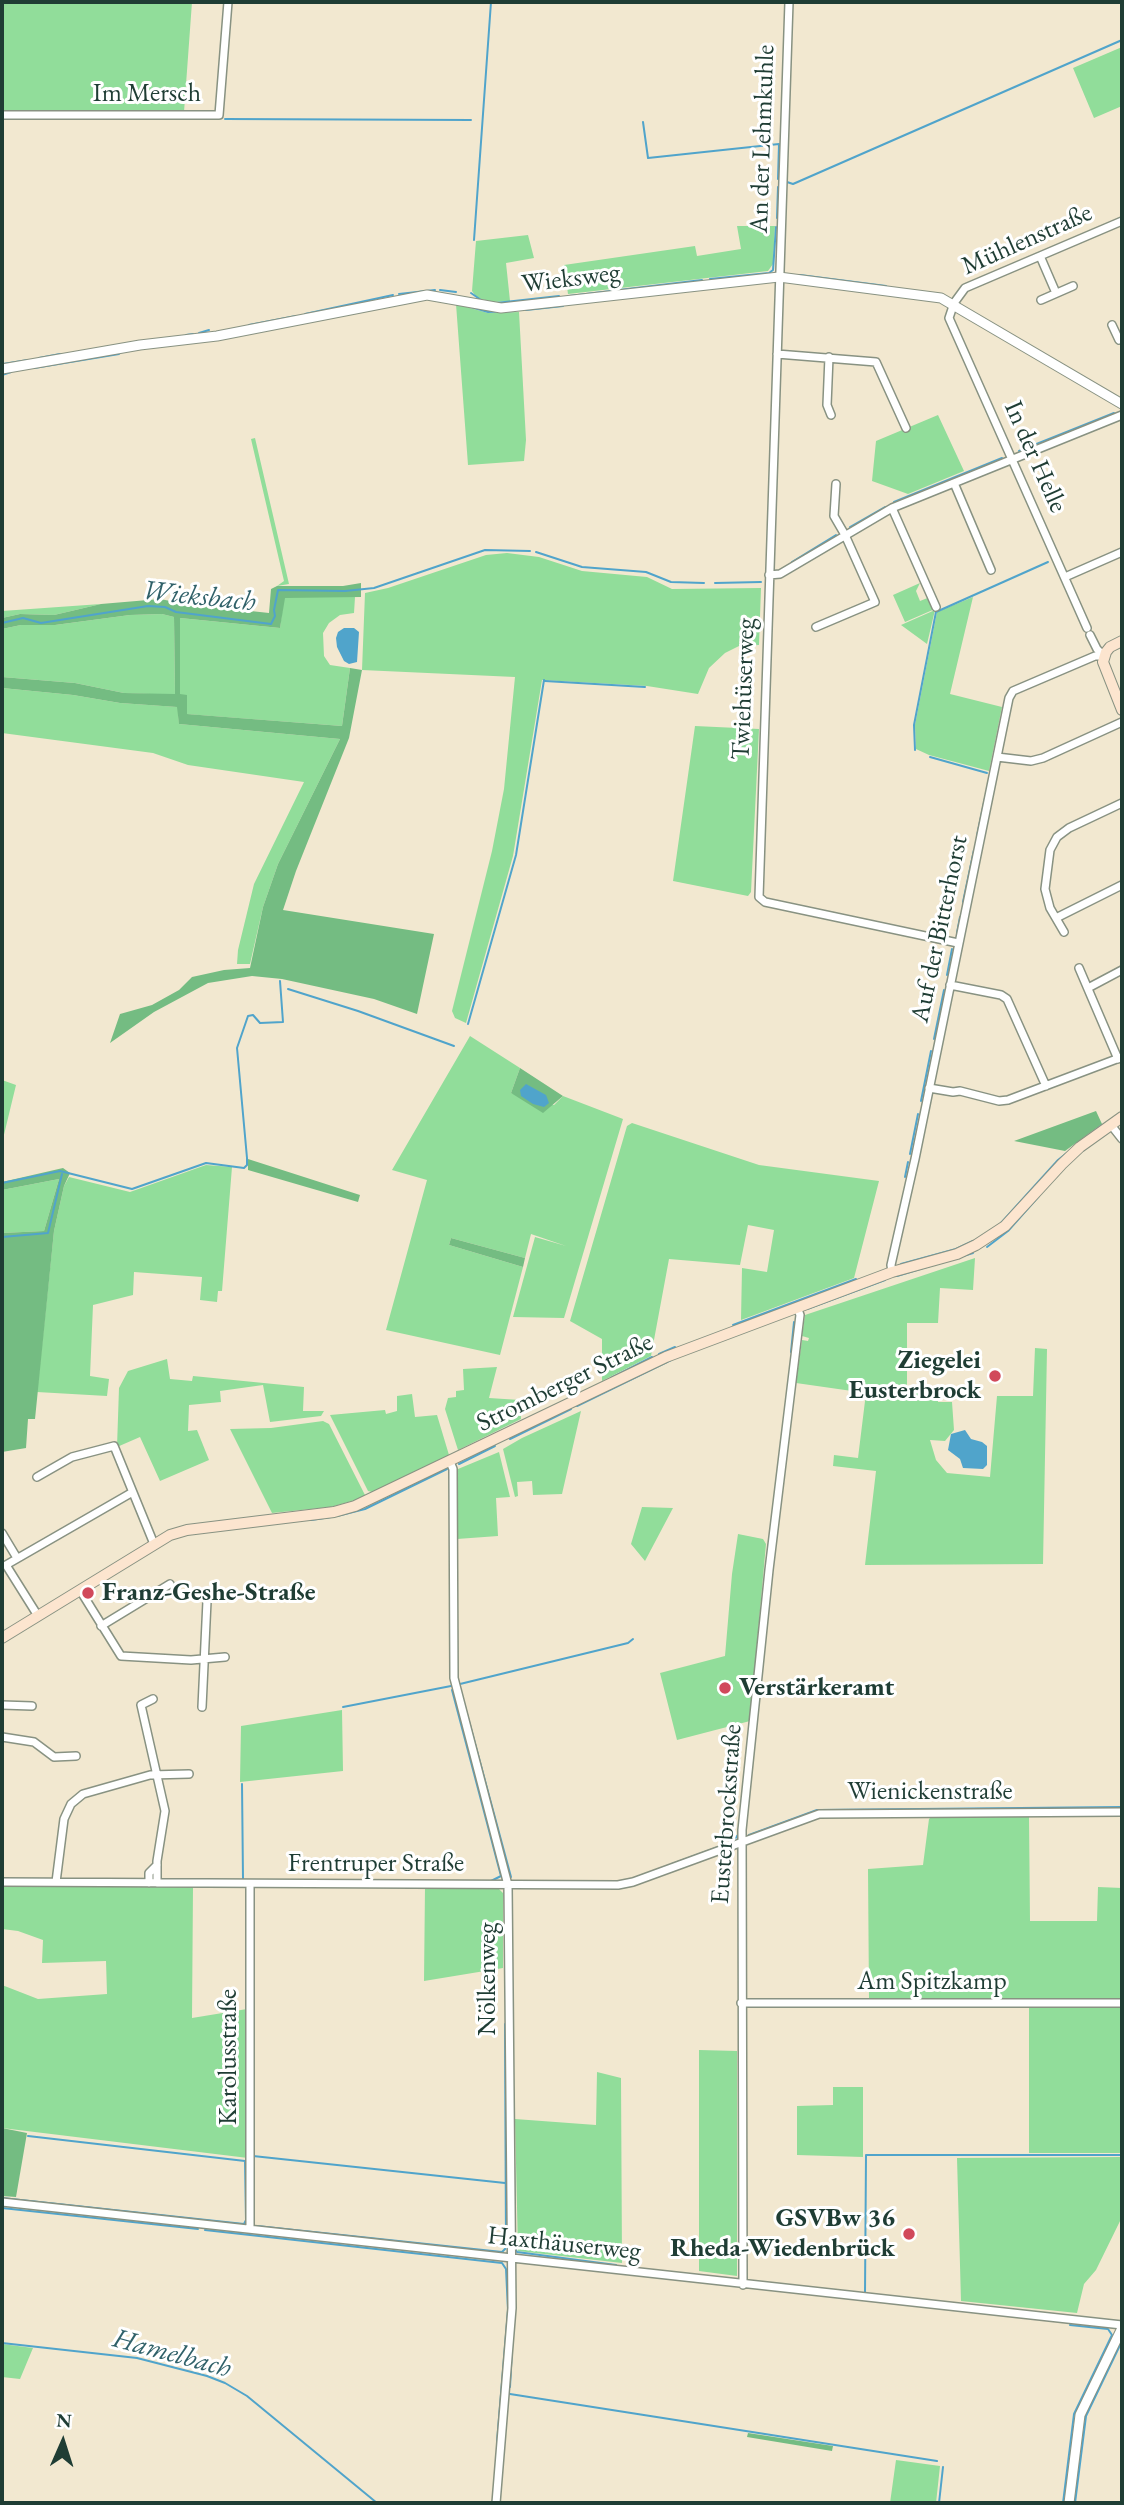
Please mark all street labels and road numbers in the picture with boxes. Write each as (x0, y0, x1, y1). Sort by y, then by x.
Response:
street label: An der Lehmkuhle (744, 44, 782, 234)
street label: Im Mersch (93, 78, 201, 110)
street label: Mühlenstraße (957, 197, 1097, 283)
street label: Wieksweg (520, 257, 622, 301)
street label: In der Helle (997, 396, 1073, 518)
street label: Twiehüserweg (726, 617, 762, 761)
street label: Auf der Bitterhorst (905, 833, 975, 1025)
street label: Stromberger Straße (472, 1327, 658, 1439)
street label: Eusterbrockstraße (705, 1723, 749, 1905)
street label: Wienickenstraße (847, 1776, 1013, 1808)
street label: Frentruper Straße (288, 1848, 464, 1880)
street label: Nölkenweg (472, 1922, 504, 2036)
street label: Am Spitzkamp (857, 1966, 1007, 1998)
street label: Karolusstraße (213, 1989, 245, 2125)
street label: Haxthäuserweg (486, 2220, 642, 2268)

